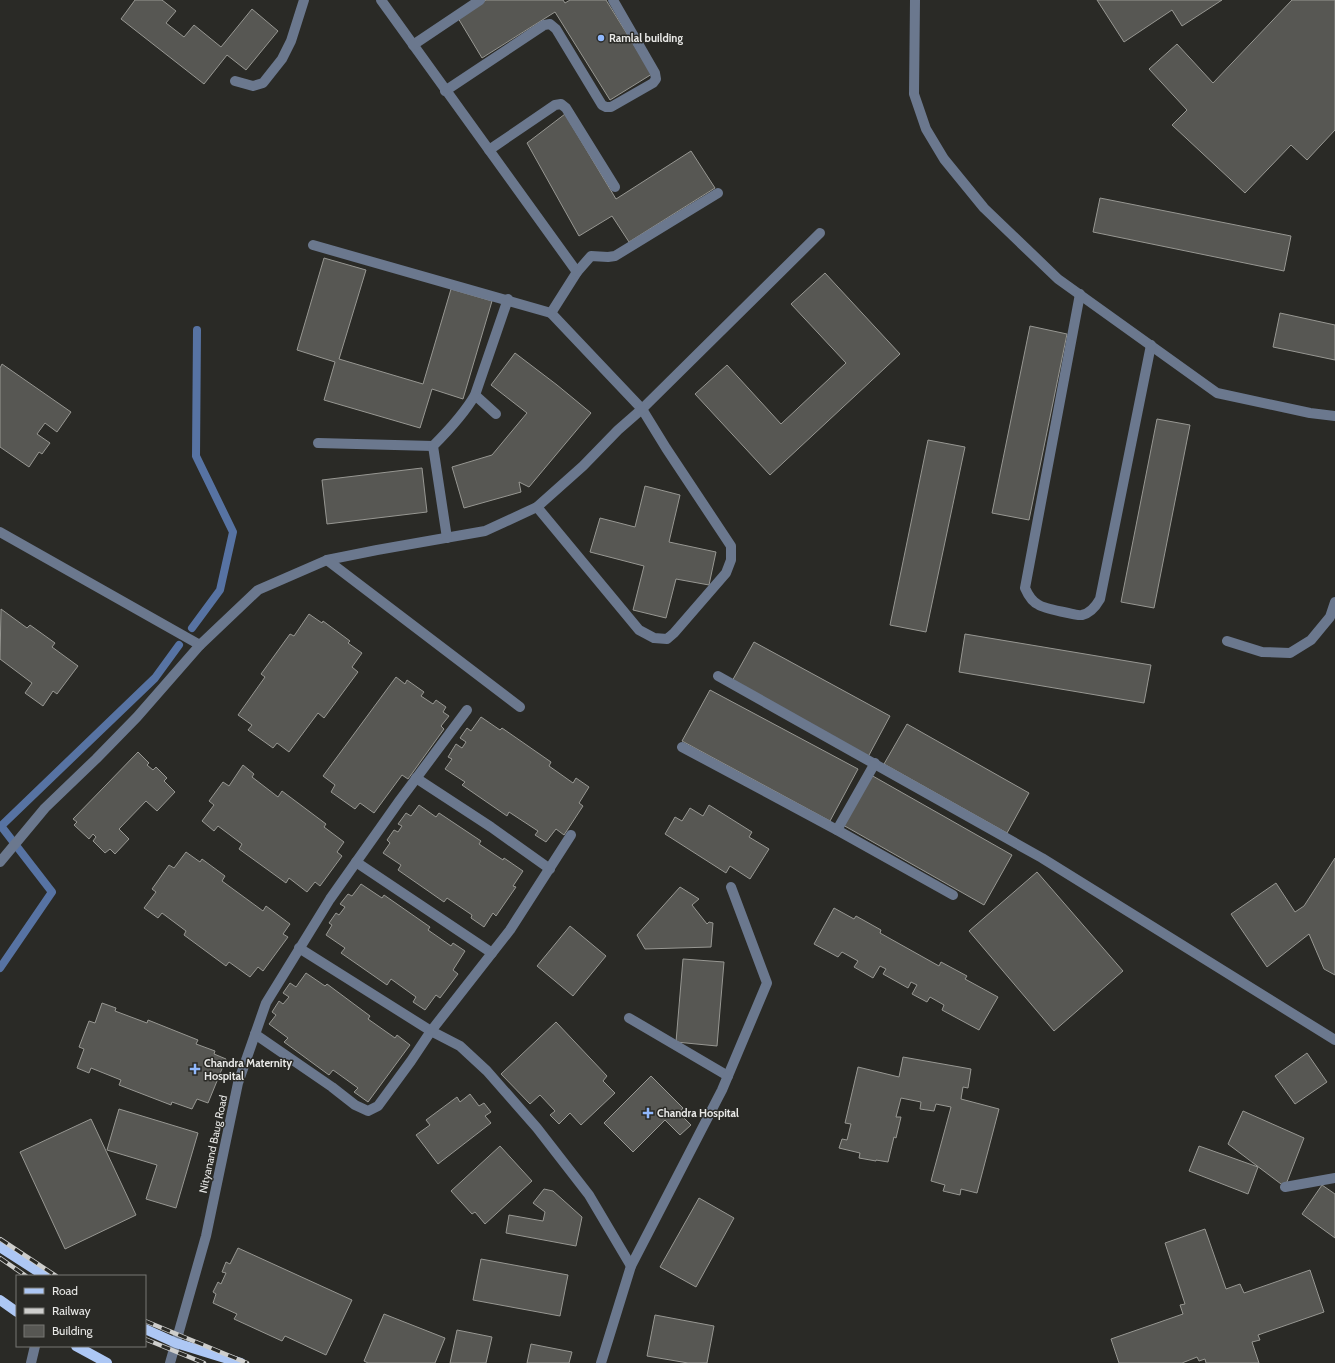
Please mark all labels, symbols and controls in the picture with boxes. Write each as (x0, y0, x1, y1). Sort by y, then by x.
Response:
place label: Ramlal building (609, 31, 683, 45)
marker: Ramlal building (596, 33, 606, 43)
place label: Chandra Maternity Hospital (204, 1056, 292, 1083)
marker: Chandra Maternity Hospital (189, 1063, 201, 1075)
street label: Nityanand Baug Road (196, 1094, 230, 1194)
place label: Chandra Hospital (657, 1106, 739, 1120)
marker: Chandra Hospital (642, 1107, 654, 1119)
legend (16, 1275, 146, 1347)
text: Road (52, 1283, 78, 1298)
text: Railway (52, 1303, 90, 1318)
text: Building (52, 1323, 94, 1338)

